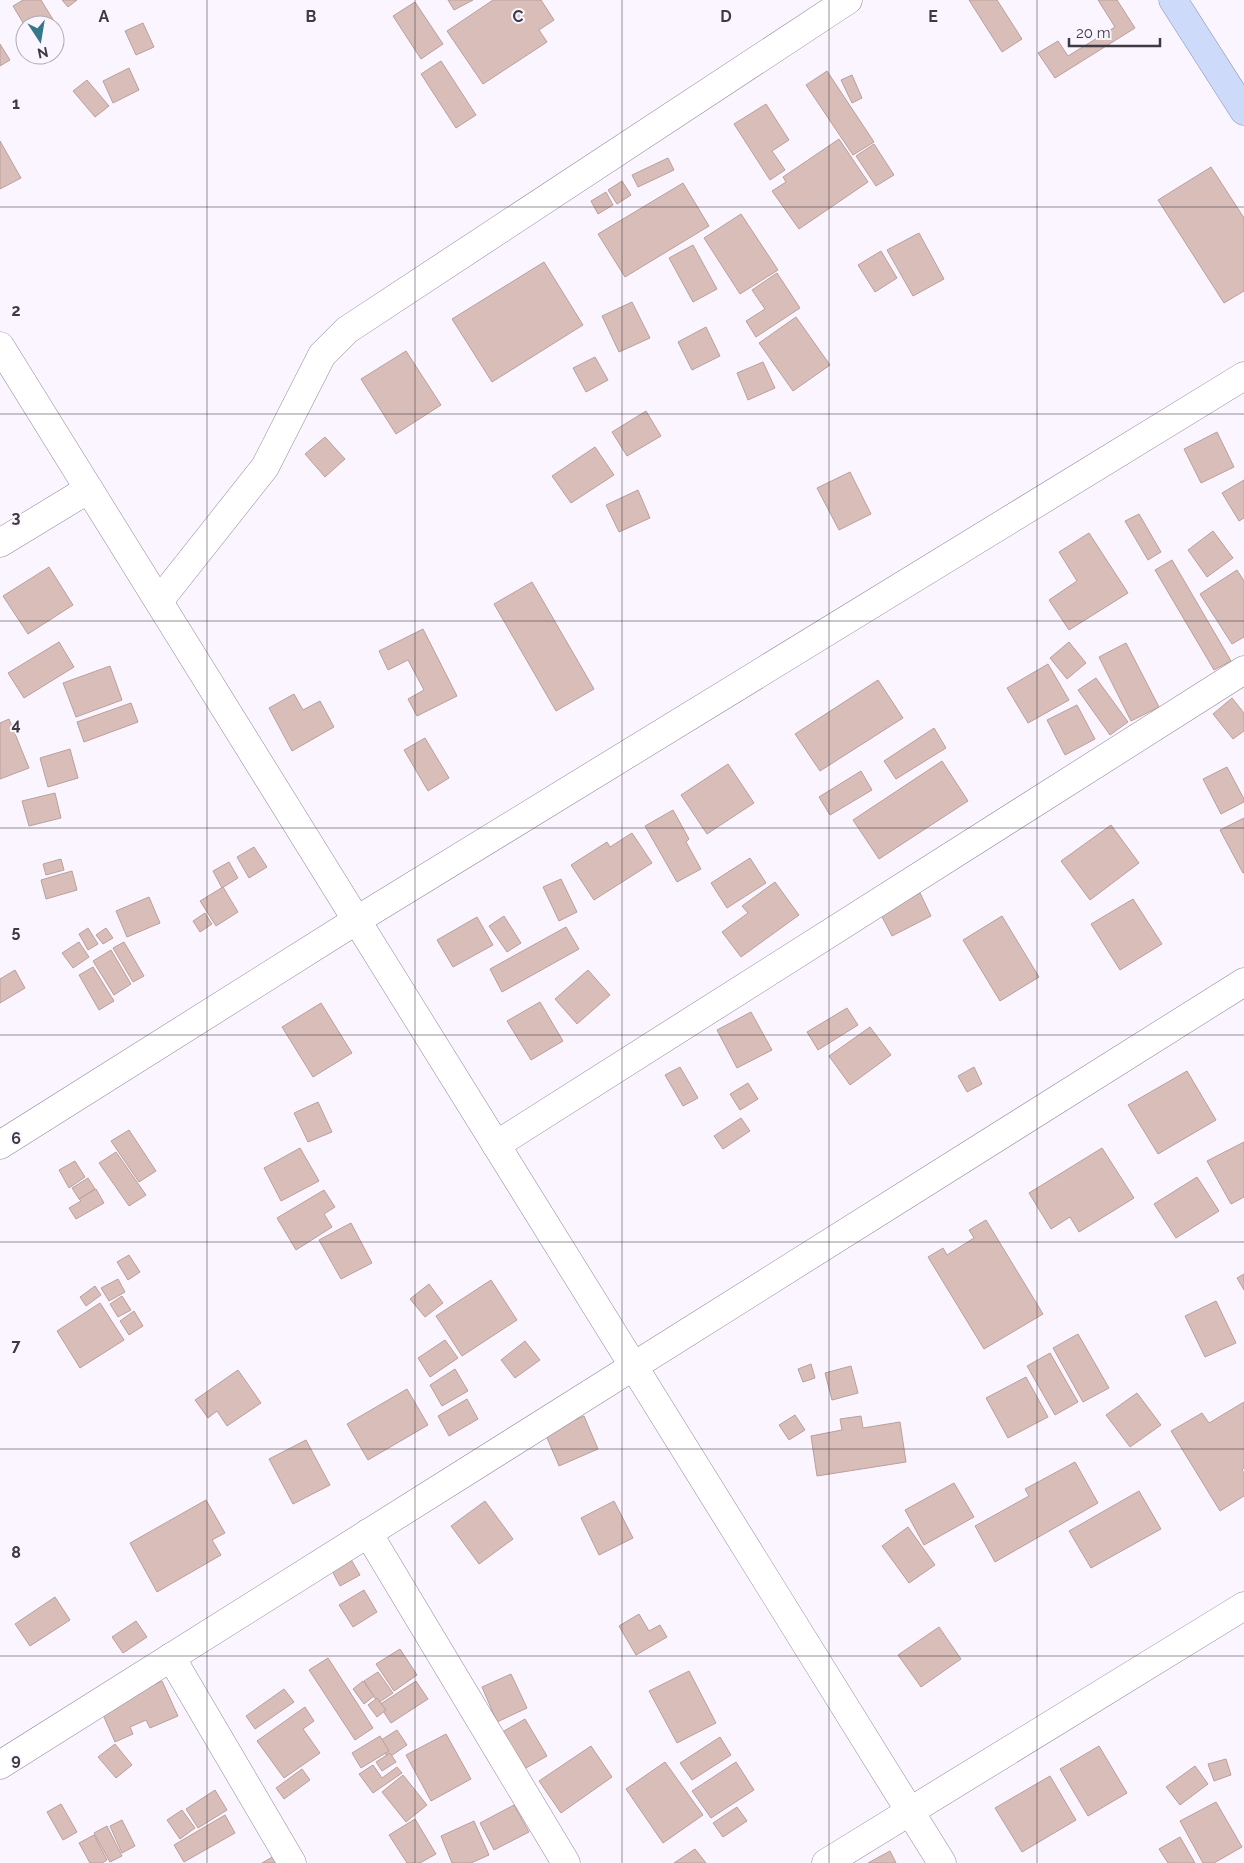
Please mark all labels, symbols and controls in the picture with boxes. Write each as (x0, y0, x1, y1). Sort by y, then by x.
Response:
text: A (99, 7, 110, 26)
text: B (306, 7, 317, 26)
text: C (513, 7, 524, 26)
text: D (720, 7, 732, 26)
text: E (928, 7, 938, 26)
north arrow (15, 15, 65, 65)
scale bar (1069, 15, 1160, 47)
text: 20 m (1076, 24, 1111, 42)
text: N (36, 44, 50, 62)
text: 1 (12, 94, 20, 113)
text: 2 (11, 301, 21, 320)
text: 3 (12, 508, 21, 527)
text: 4 (11, 715, 21, 734)
text: 5 (12, 922, 21, 941)
text: 6 (11, 1129, 21, 1148)
text: 7 (12, 1336, 21, 1355)
text: 8 (11, 1543, 21, 1562)
text: 9 (11, 1750, 21, 1769)

